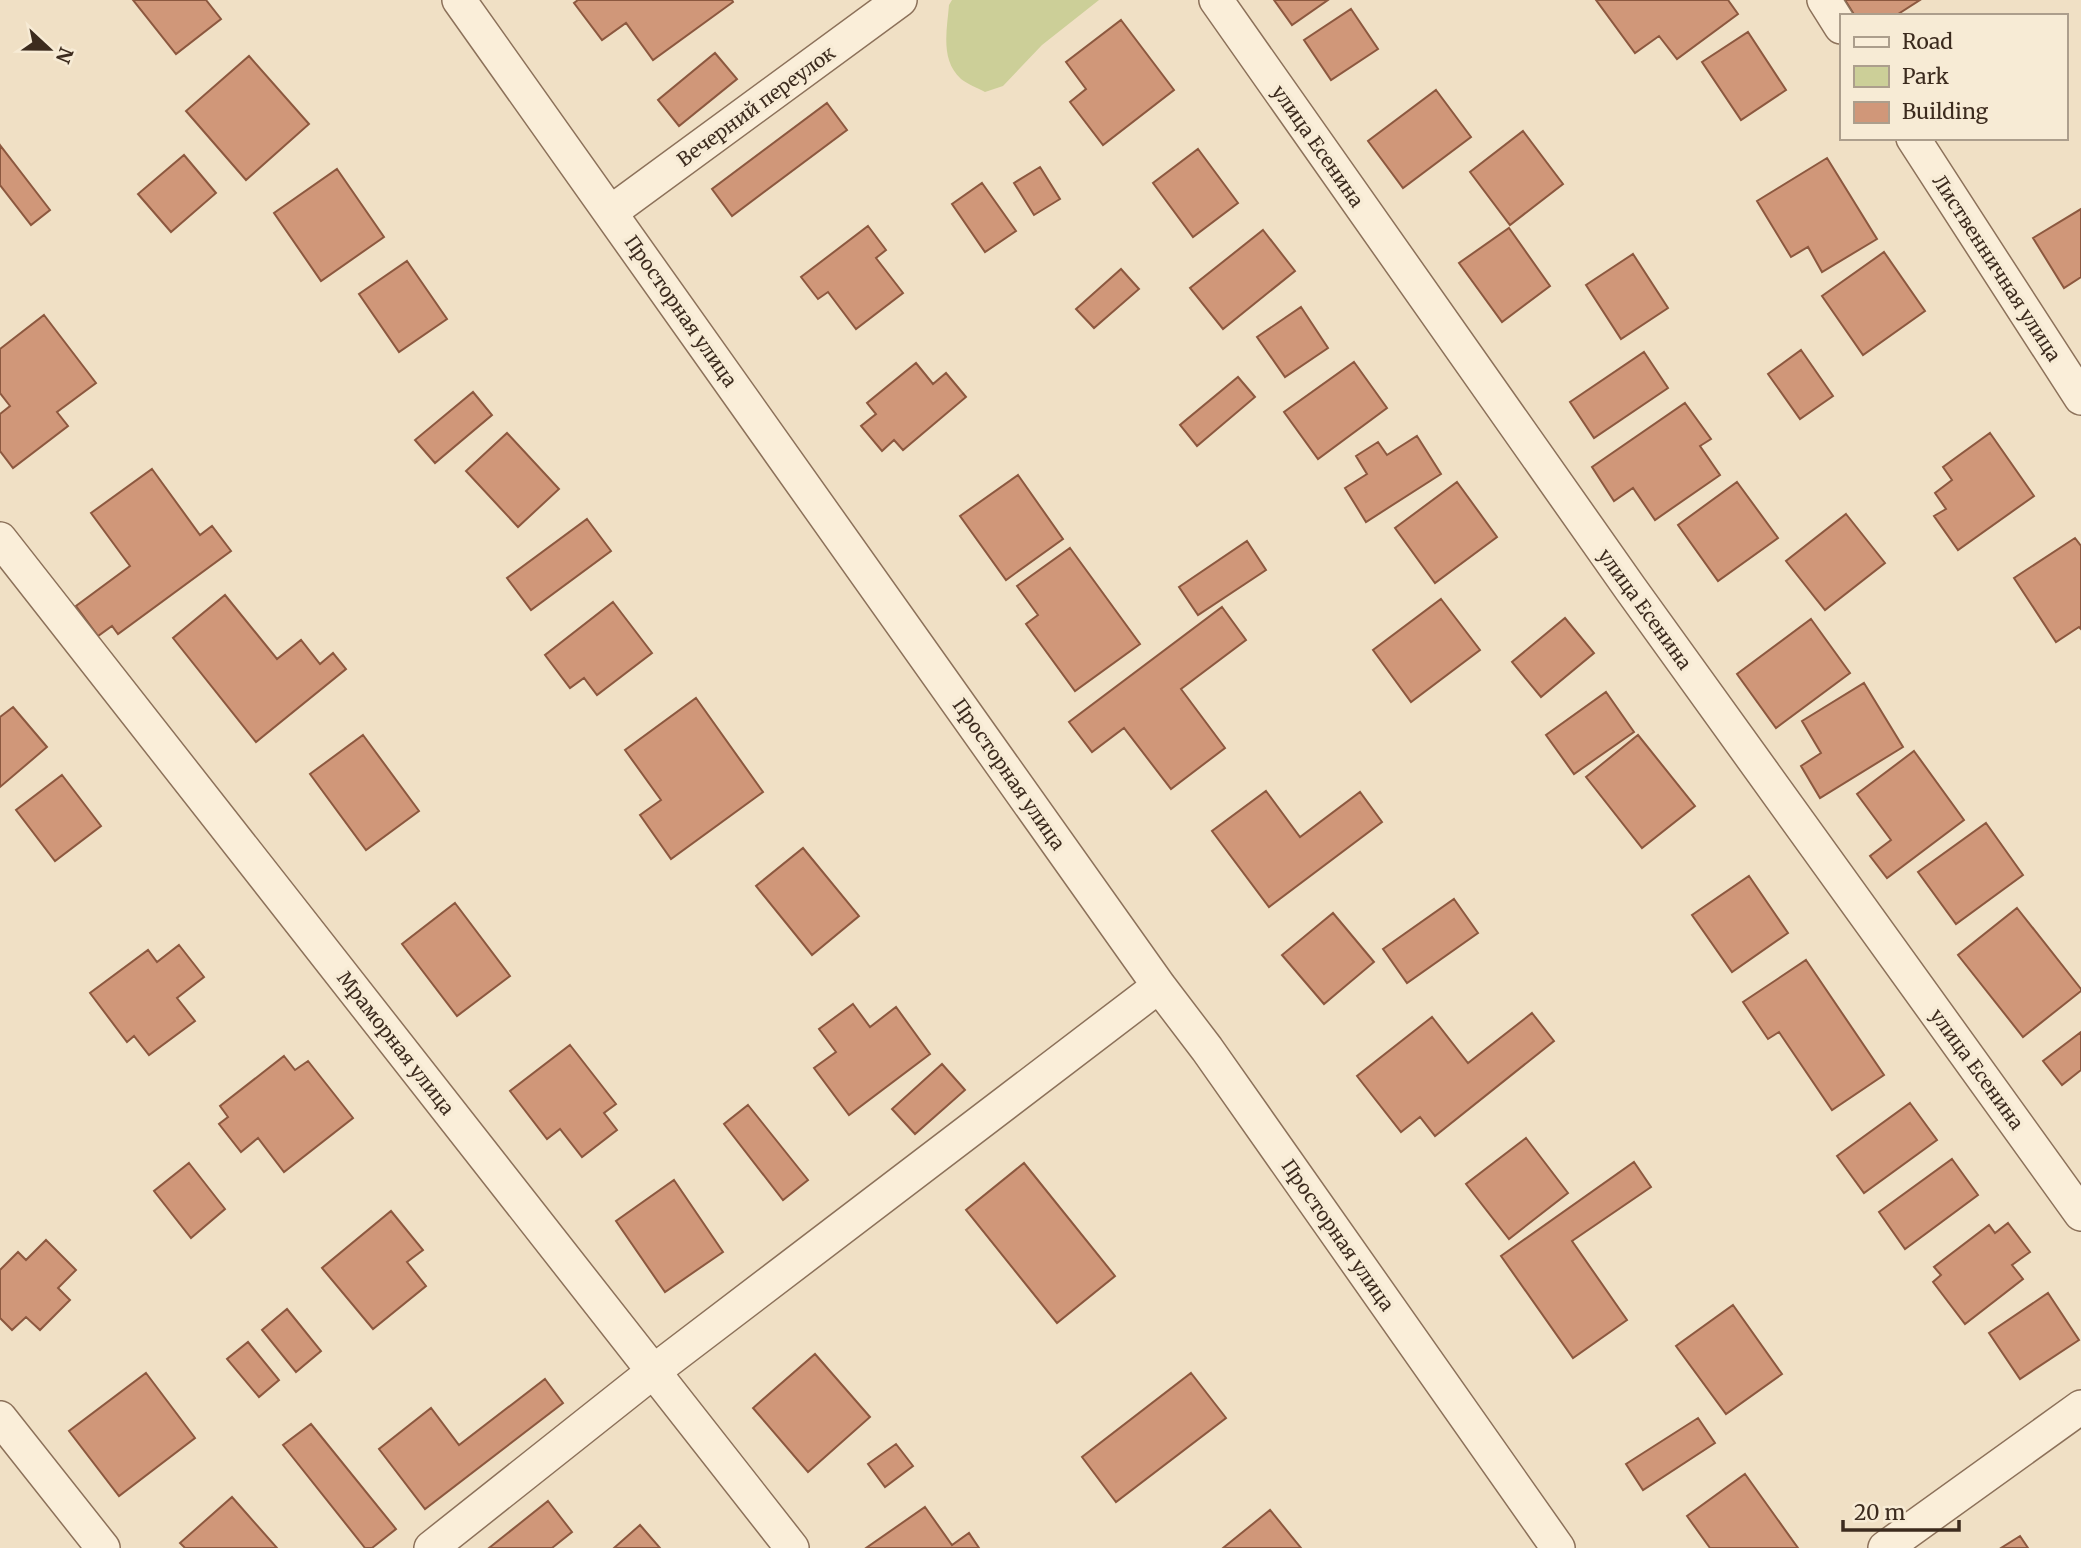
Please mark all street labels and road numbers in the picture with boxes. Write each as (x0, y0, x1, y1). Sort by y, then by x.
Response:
street label: Вечерний переулок (672, 41, 840, 171)
street label: улица Есенина (1267, 80, 1369, 212)
street label: Лиственничная улица (1928, 170, 2066, 366)
street label: Просторная улица (620, 231, 742, 391)
street label: улица Есенина (1593, 544, 1697, 674)
street label: Просторная улица (948, 694, 1070, 854)
street label: Мраморная улица (332, 966, 460, 1120)
street label: улица Есенина (1925, 1004, 2029, 1134)
street label: Просторная улица (1277, 1155, 1399, 1315)

